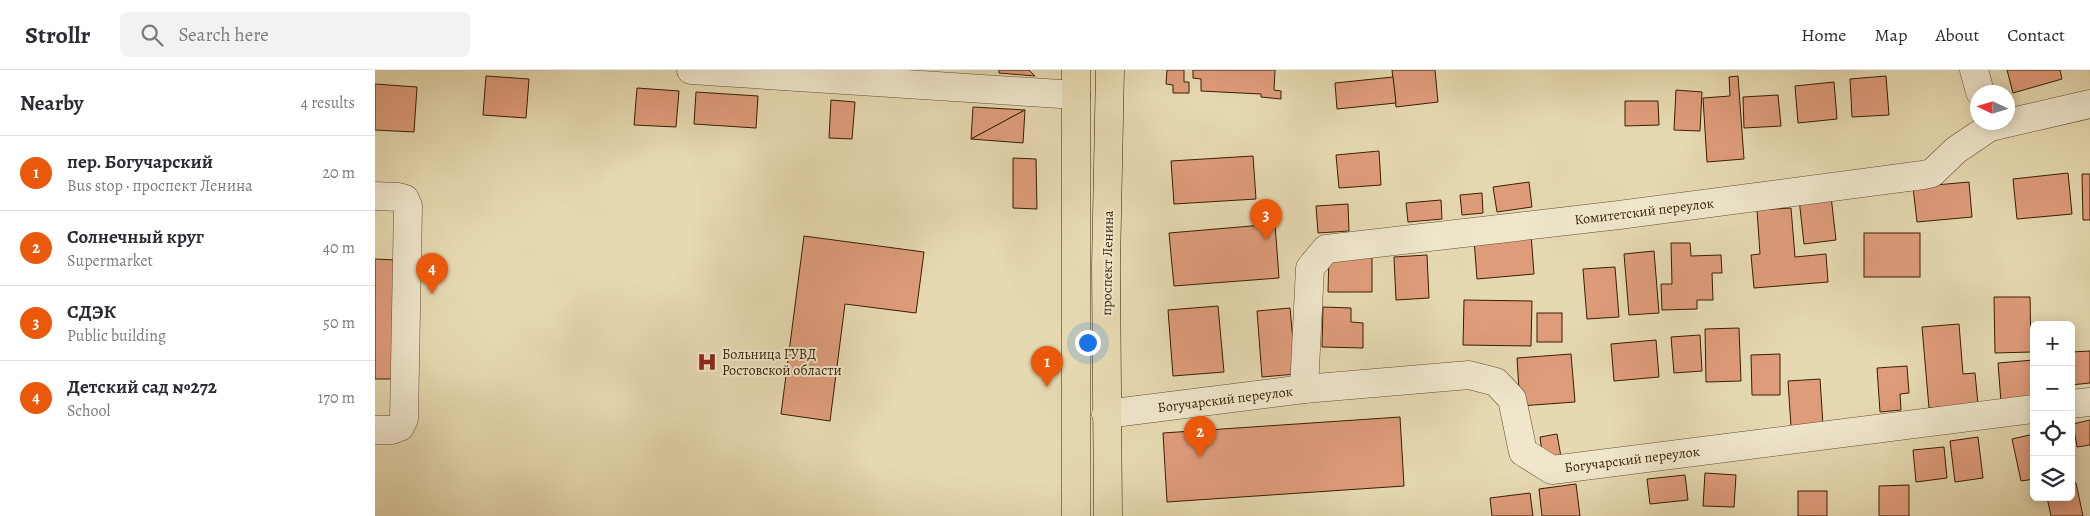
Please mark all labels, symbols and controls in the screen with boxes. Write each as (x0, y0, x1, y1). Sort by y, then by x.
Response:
search box (120, 12, 470, 57)
text: Strollr (25, 19, 90, 51)
icon: search (138, 21, 166, 49)
text: Search here (178, 22, 269, 48)
text: Home (1801, 23, 1846, 47)
text: Map (1874, 23, 1907, 47)
text: About (1935, 23, 1979, 47)
text: Contact (2007, 23, 2065, 47)
north arrow (1970, 85, 2015, 130)
text: Nearby (20, 89, 83, 117)
text: 4 results (301, 92, 355, 114)
text: пер. Богучарский (67, 149, 213, 175)
text: 1 (33, 162, 39, 184)
text: 20 m (322, 162, 355, 184)
text: Bus stop · проспект Ленина (67, 175, 253, 197)
street label: Комитетский переулок (1573, 194, 1715, 229)
pin: 3 (1250, 199, 1282, 240)
street label: проспект Ленина (1097, 210, 1118, 316)
text: Солнечный круг (67, 224, 204, 250)
text: 2 (32, 237, 40, 259)
text: 40 m (323, 237, 355, 259)
text: Supermarket (67, 250, 153, 272)
pin: 4 (416, 253, 448, 294)
text: СДЭК (67, 299, 116, 325)
text: 3 (33, 312, 39, 334)
text: 50 m (323, 312, 355, 334)
map controls (2030, 321, 2075, 501)
button: + (2030, 321, 2075, 366)
text: Public building (67, 325, 166, 347)
your location (1075, 330, 1101, 356)
place label: Больница ГУВД Ростовской области (722, 345, 842, 380)
pin: 1 (1031, 346, 1063, 387)
hospital icon: Больница ГУВД Ростовской области (696, 351, 718, 373)
button: − (2030, 366, 2075, 411)
text: Детский сад №272 (67, 374, 217, 400)
street label: Богучарский переулок (1156, 382, 1294, 417)
text: 4 (32, 387, 40, 409)
text: 170 m (318, 387, 355, 409)
text: School (67, 400, 110, 422)
button: locate (2030, 411, 2075, 456)
pin: 2 (1184, 416, 1216, 457)
street label: Богучарский переулок (1563, 442, 1701, 477)
button: layers (2030, 456, 2075, 501)

